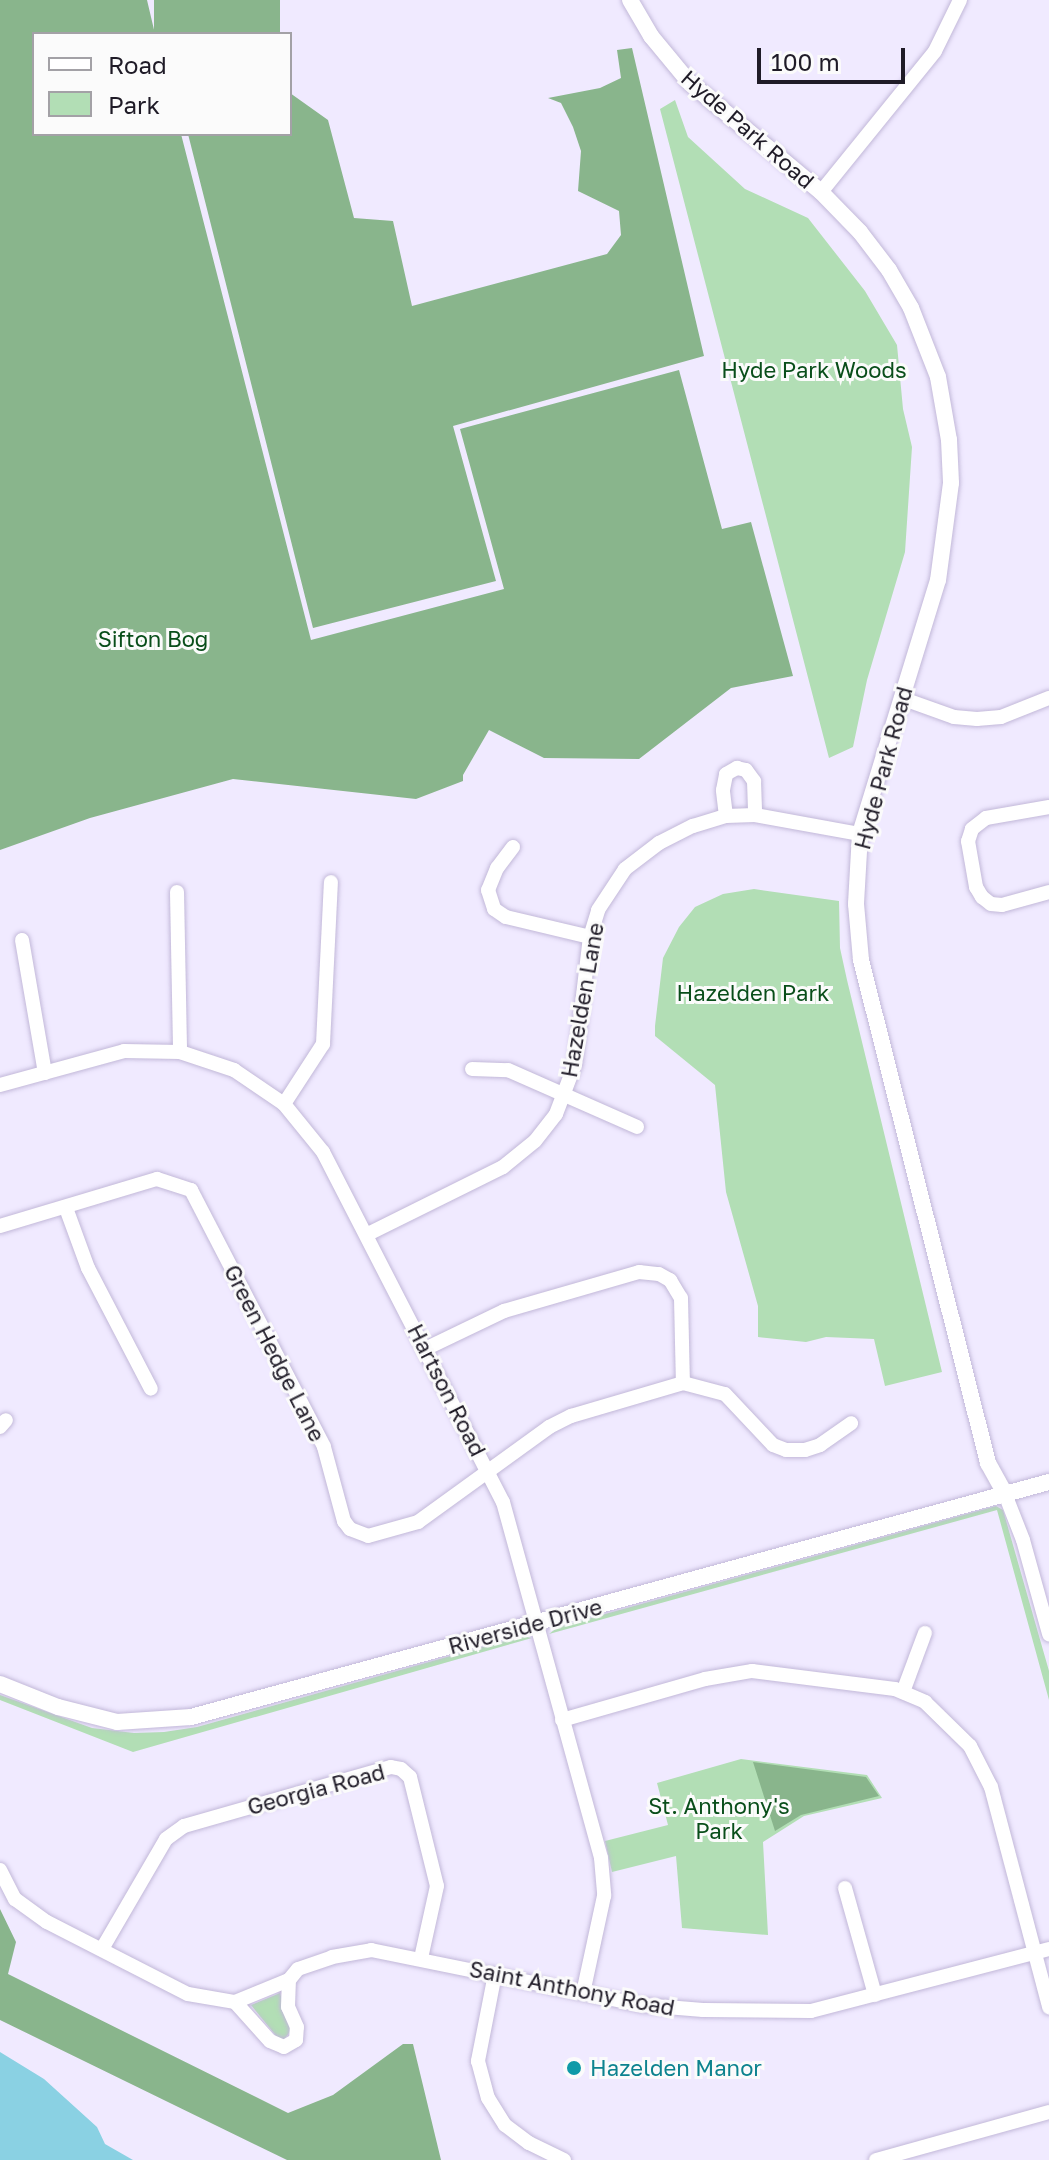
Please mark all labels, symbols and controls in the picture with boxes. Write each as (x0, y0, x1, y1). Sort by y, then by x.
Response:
legend (32, 32, 292, 136)
scale bar (761, 32, 909, 82)
text: 100 m (771, 47, 840, 76)
text: Road (108, 50, 167, 79)
street label: Hyde Park Road (676, 64, 820, 194)
text: Park (108, 90, 160, 119)
park label: Hyde Park Woods (721, 357, 907, 383)
park label: Sifton Bog (98, 626, 208, 652)
street label: Hyde Park Road (849, 684, 917, 852)
street label: Hazelden Lane (555, 921, 609, 1079)
park label: Hazelden Park (677, 980, 829, 1006)
street label: Green Hedge Lane (219, 1260, 331, 1446)
street label: Hartson Road (402, 1320, 492, 1460)
street label: Riverside Drive (445, 1593, 605, 1659)
street label: Georgia Road (244, 1758, 388, 1820)
park label: St. Anthony's Park (648, 1792, 790, 1844)
street label: Saint Anthony Road (467, 1955, 677, 2021)
place label: Hazelden Manor (590, 2055, 762, 2081)
marker: Hazelden Manor (565, 2059, 583, 2077)

